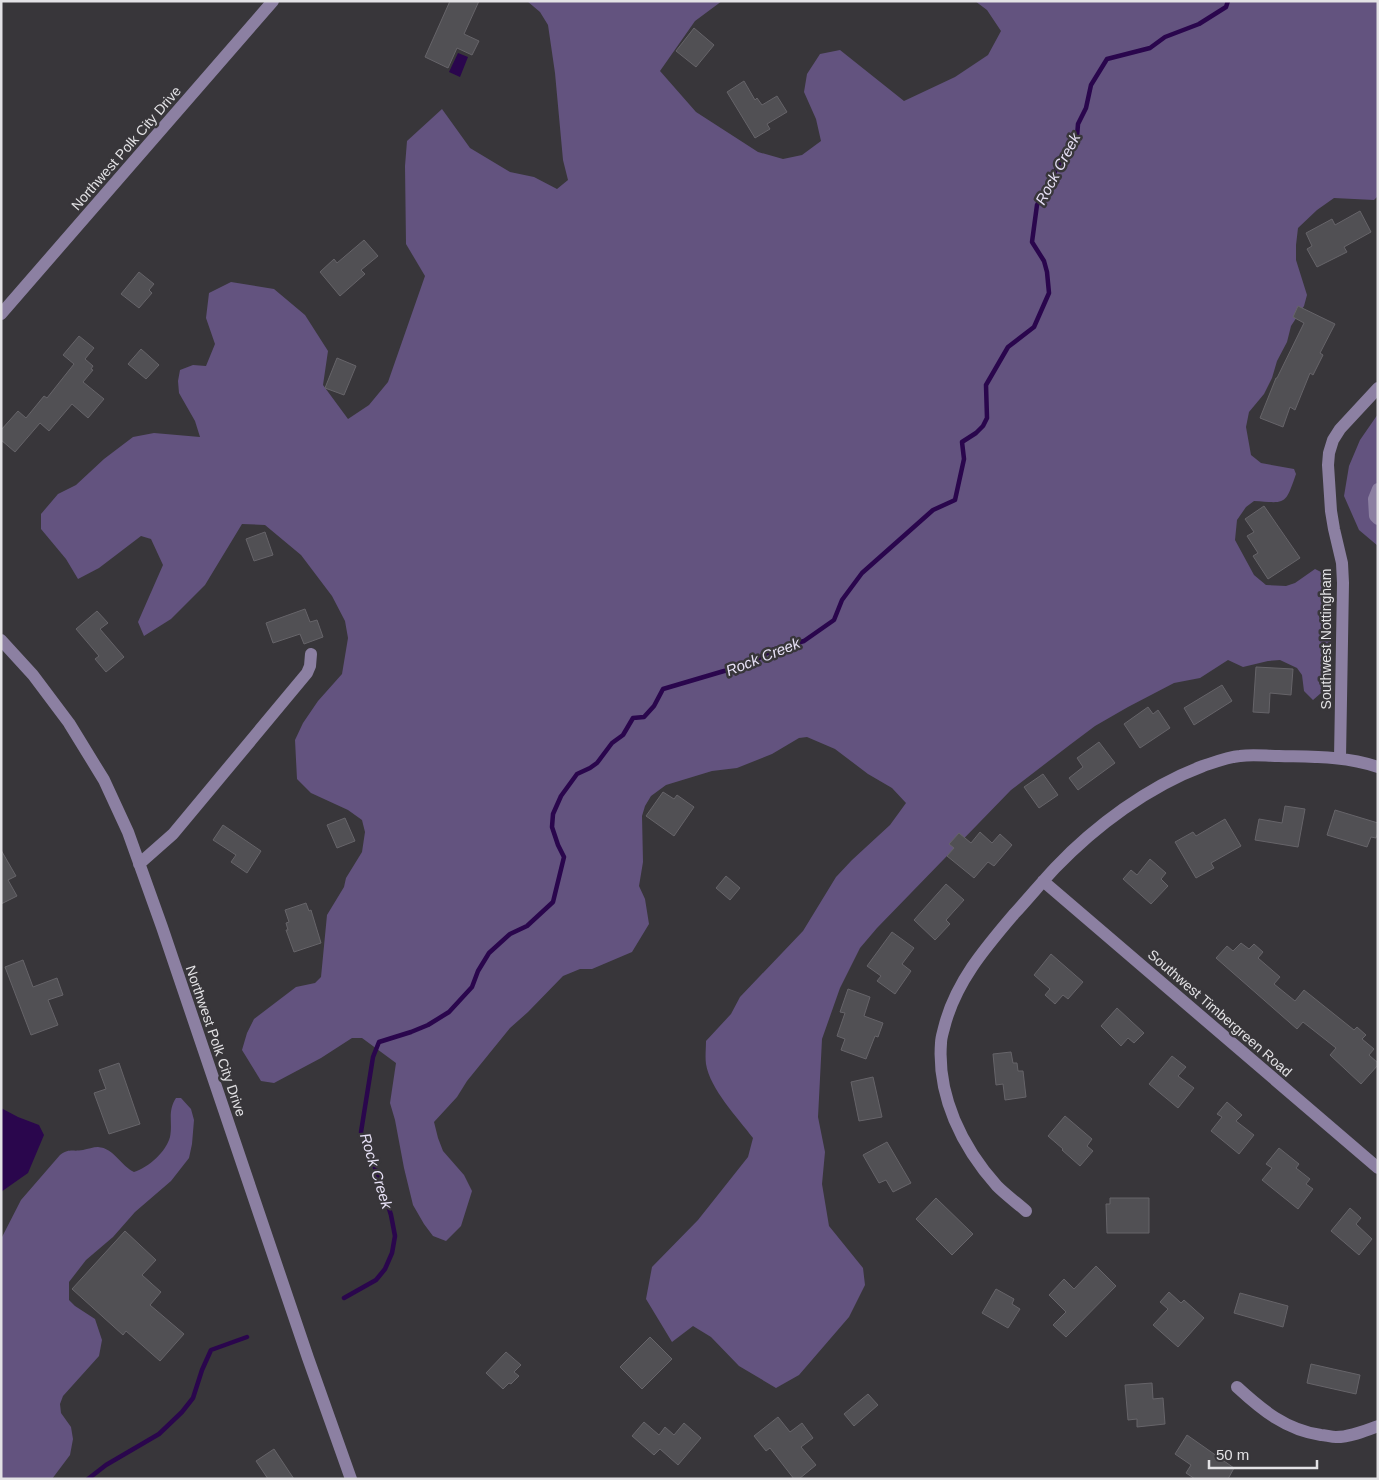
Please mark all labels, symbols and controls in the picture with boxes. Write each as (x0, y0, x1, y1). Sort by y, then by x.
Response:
street label: Northwest Polk City Drive (68, 83, 184, 213)
water label: Rock Creek (1032, 129, 1084, 207)
street label: Southwest Nottingham (1318, 569, 1334, 709)
water label: Rock Creek (723, 633, 804, 679)
street label: Southwest Timbergreen Road (1145, 946, 1295, 1080)
street label: Northwest Polk City Drive (183, 963, 249, 1119)
water label: Rock Creek (357, 1131, 396, 1212)
scale bar (1209, 1438, 1316, 1470)
text: 50 m (1216, 1446, 1249, 1463)

